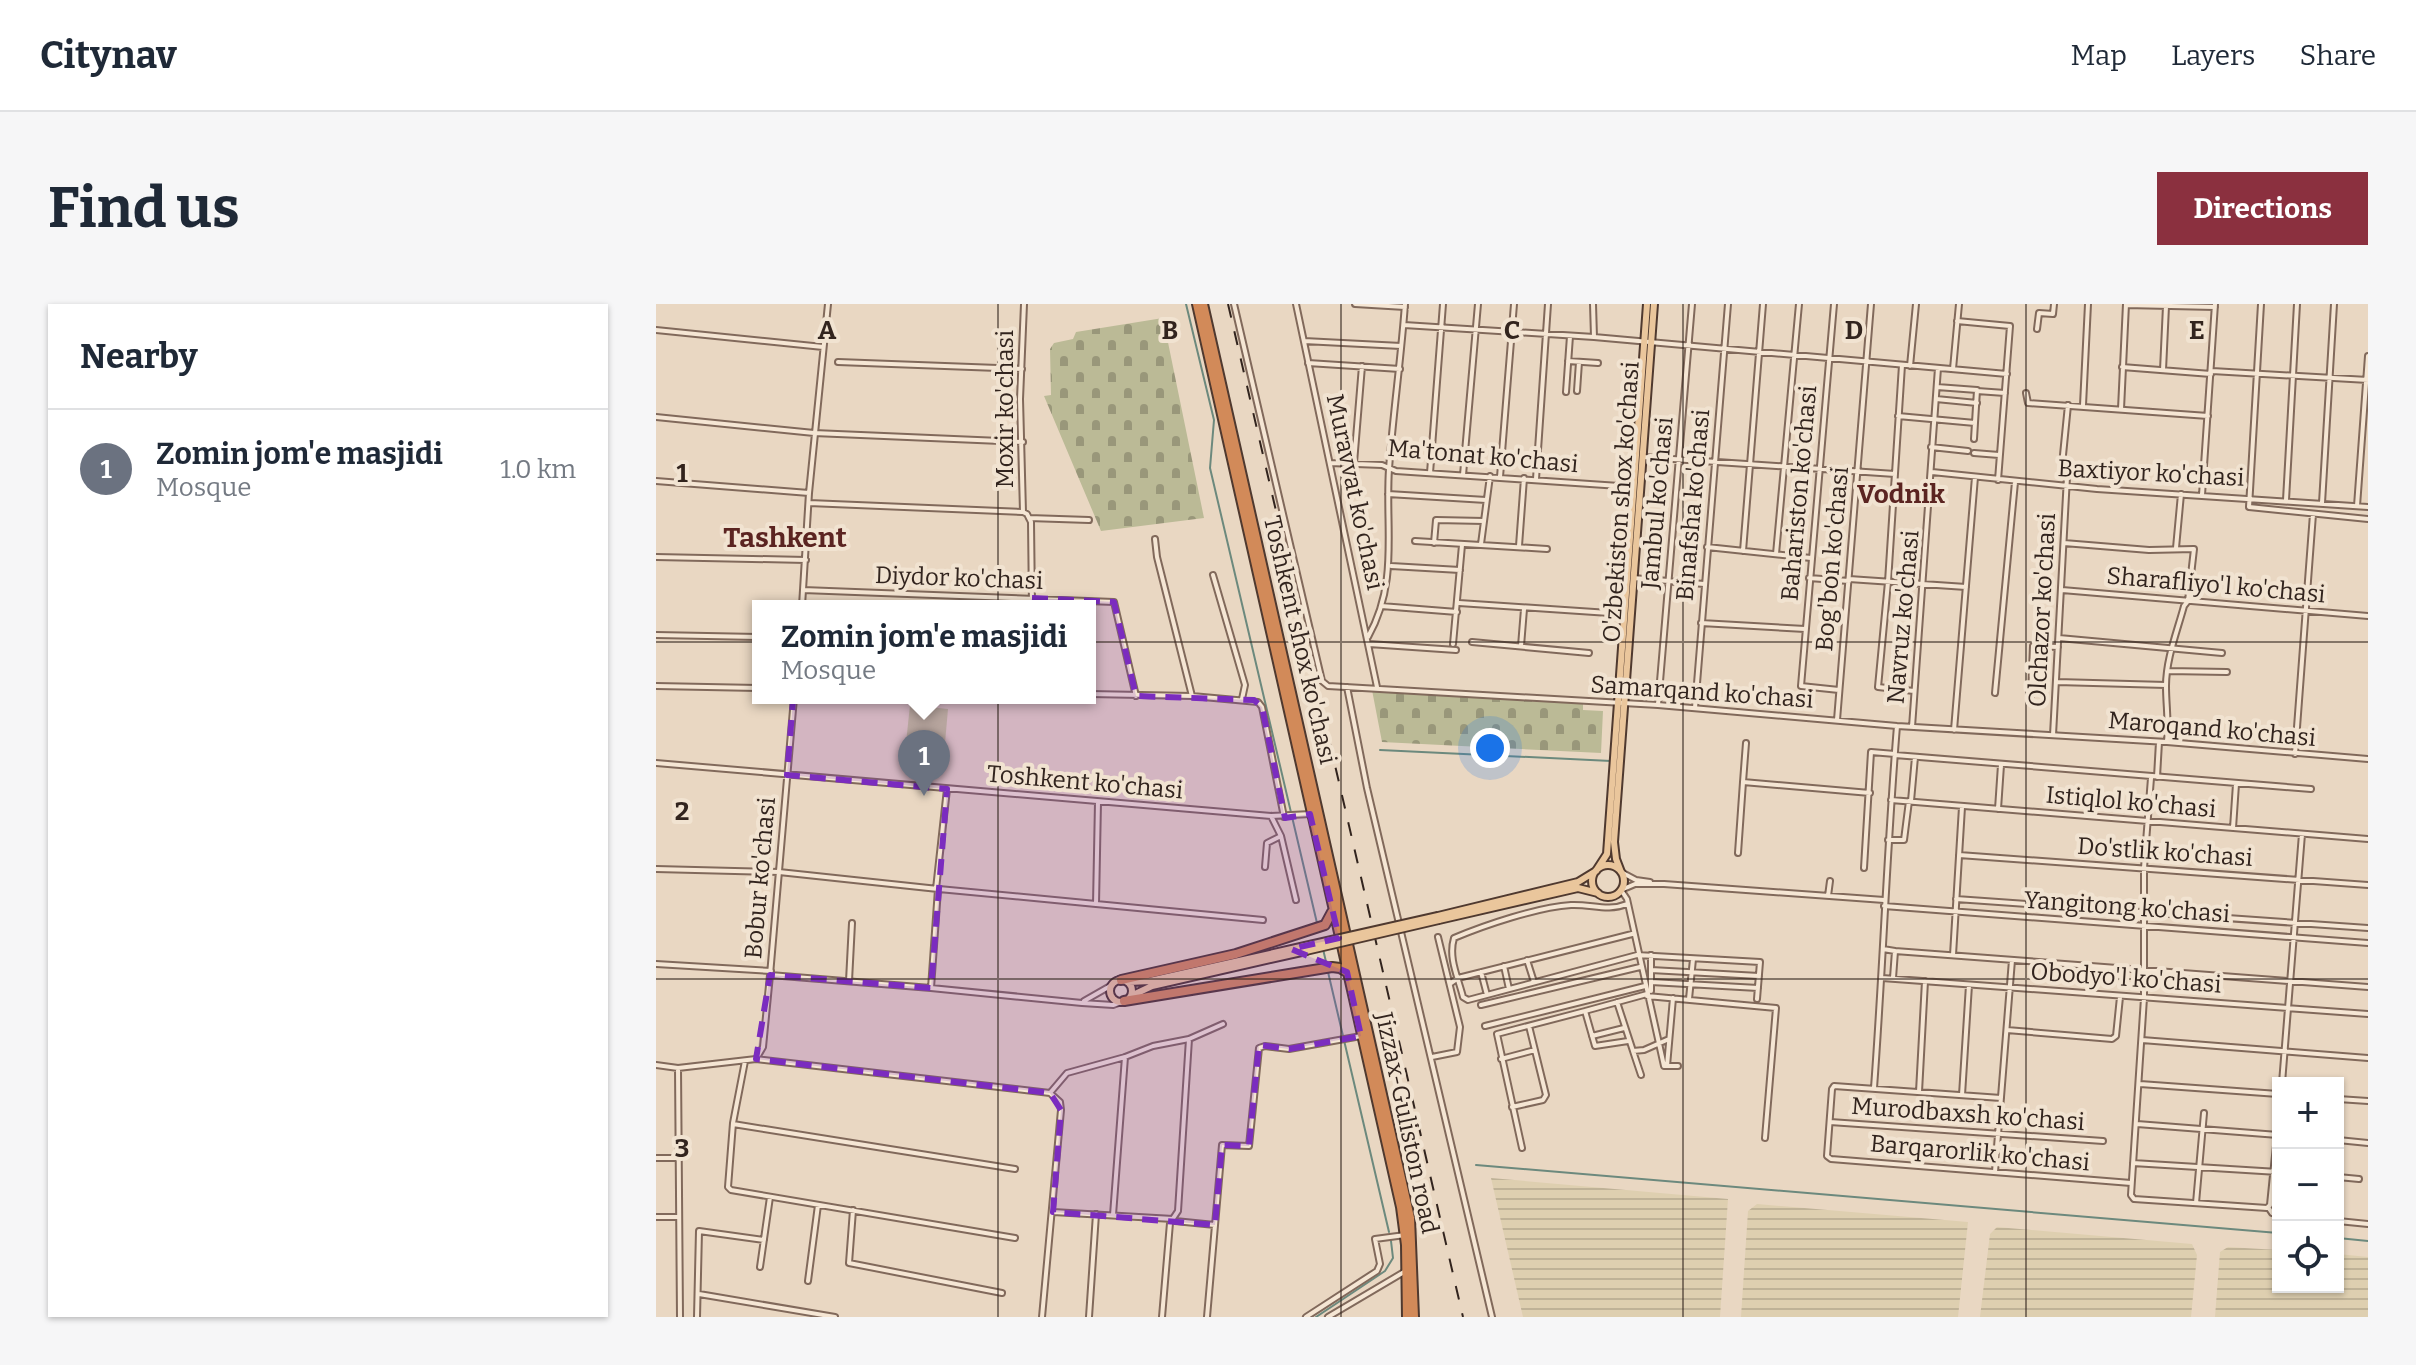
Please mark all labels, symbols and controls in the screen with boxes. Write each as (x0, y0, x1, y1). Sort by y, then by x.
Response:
text: Citynav (40, 32, 177, 78)
text: Map (2070, 39, 2127, 72)
text: Layers (2171, 39, 2255, 72)
text: Share (2299, 39, 2376, 72)
button: Directions (2157, 172, 2368, 245)
text: Find us (48, 175, 240, 242)
text: A (818, 315, 837, 346)
text: B (1162, 315, 1178, 346)
text: C (1504, 315, 1520, 346)
text: D (1845, 315, 1863, 346)
text: E (2189, 315, 2205, 346)
street label: Moxir ko'chasi (991, 330, 1019, 488)
text: Nearby (80, 336, 198, 377)
street label: O'zbekiston shox ko'chasi (1597, 360, 1645, 644)
street label: Bahariston ko'chasi (1776, 384, 1822, 602)
street label: Muravvat ko'chasi (1321, 391, 1389, 593)
street label: Binafsha ko'chasi (1671, 408, 1715, 602)
street label: Jambul ko'chasi (1635, 416, 1678, 591)
street label: Ma'tonat ko'chasi (1386, 434, 1580, 478)
text: Zomin jom'e masjidi (156, 436, 443, 472)
text: 1 (100, 454, 112, 485)
text: 1.0 km (500, 454, 576, 485)
street label: Baxtiyor ko'chasi (2057, 454, 2245, 492)
text: 1 (676, 458, 688, 489)
street label: Bog'bon ko'chasi (1810, 465, 1854, 653)
text: Mosque (156, 472, 251, 503)
district label: Vodnik (1857, 479, 1945, 510)
street label: Olchazor ko'chasi (2023, 512, 2061, 708)
street label: Toshkent shox ko'chasi (1258, 513, 1342, 767)
district label: Tashkent (723, 521, 847, 554)
street label: Navruz ko'chasi (1881, 529, 1925, 705)
street label: Diydor ko'chasi (874, 561, 1044, 595)
street label: Sharafliyo'l ko'chasi (2105, 561, 2327, 609)
popup (752, 600, 1096, 704)
text: Zomin jom'e masjidi (781, 619, 1067, 655)
text: Mosque (781, 655, 876, 686)
street label: Samarqand ko'chasi (1590, 670, 1814, 714)
street label: Maroqand ko'chasi (2107, 706, 2317, 752)
your location (1470, 728, 1510, 768)
pin: 1 (898, 730, 950, 796)
street label: Toshkent ko'chasi (986, 759, 1184, 805)
street label: Istiqlol ko'chasi (2045, 781, 2217, 823)
text: 2 (675, 796, 689, 827)
street label: Bobur ko'chasi (739, 796, 781, 960)
street label: Do'stlik ko'chasi (2076, 832, 2254, 872)
street label: Yangitong ko'chasi (2023, 886, 2231, 928)
street label: Obodyo'l ko'chasi (2030, 957, 2222, 999)
street label: Jizzax-Guliston road (1370, 1009, 1444, 1236)
map controls (2272, 1077, 2344, 1293)
button: + (2272, 1077, 2344, 1149)
street label: Murodbaxsh ko'chasi (1850, 1092, 2086, 1136)
street label: Barqarorlik ko'chasi (1869, 1129, 2091, 1177)
text: 3 (675, 1133, 689, 1164)
button: − (2272, 1149, 2344, 1221)
button: locate (2272, 1221, 2344, 1293)

